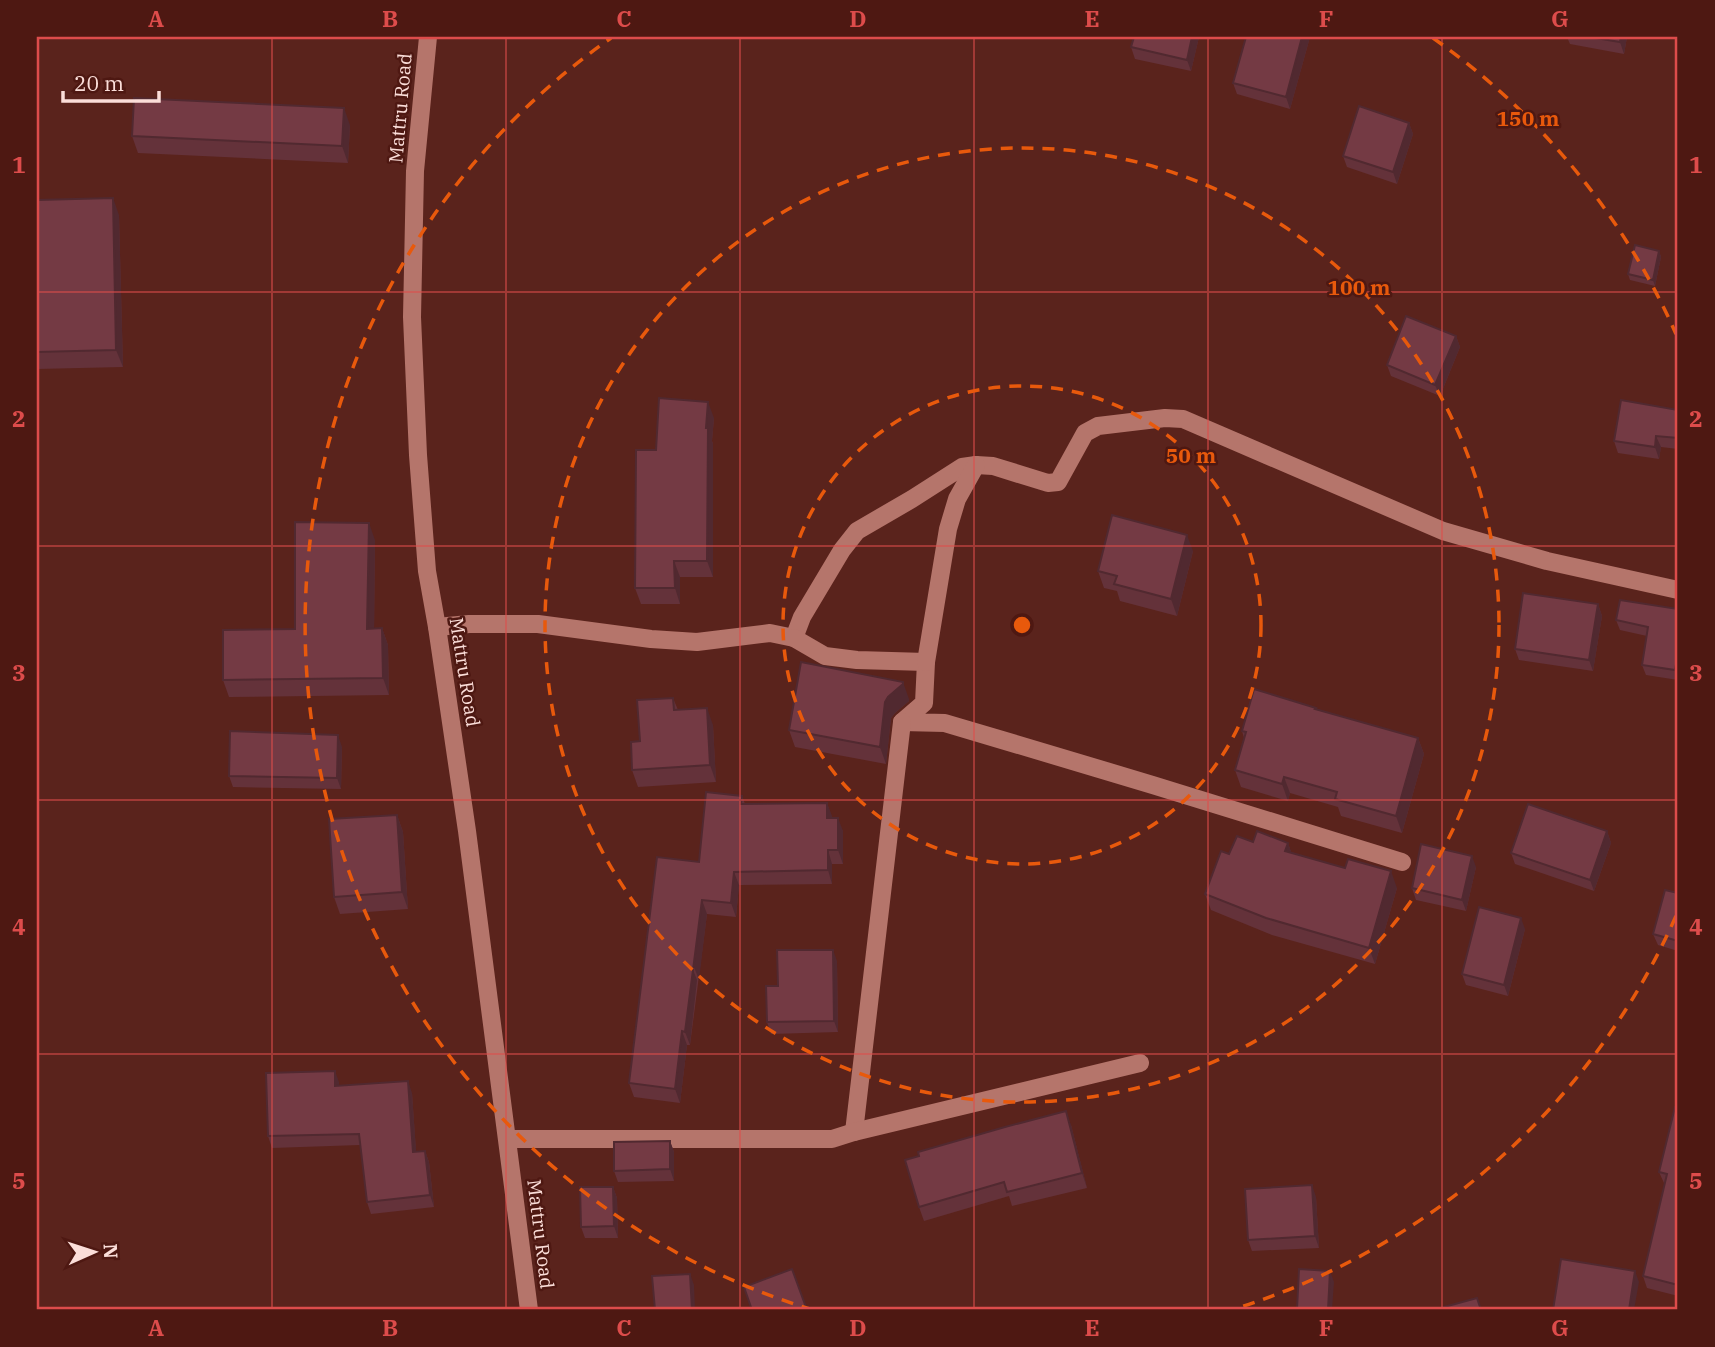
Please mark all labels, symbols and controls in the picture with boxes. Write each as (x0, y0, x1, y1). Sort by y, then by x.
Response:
text: A (148, 3, 164, 33)
text: B (382, 3, 398, 33)
text: C (616, 3, 632, 33)
text: D (849, 3, 867, 33)
text: E (1084, 3, 1100, 33)
text: F (1319, 3, 1333, 33)
text: G (1551, 3, 1569, 33)
street label: Mattru Road (383, 52, 417, 164)
scale bar (63, 60, 159, 104)
text: 20 m (74, 69, 124, 97)
text: 150 m (1496, 104, 1560, 132)
text: 1 (12, 149, 26, 179)
text: 1 (1689, 149, 1703, 179)
text: 100 m (1327, 273, 1391, 301)
text: 2 (12, 403, 26, 433)
text: 2 (1689, 403, 1703, 433)
text: 50 m (1166, 441, 1216, 469)
centre of rings (1010, 613, 1034, 637)
street label: Mattru Road (445, 616, 485, 728)
text: 3 (12, 657, 26, 687)
text: 3 (1689, 657, 1703, 687)
text: 4 (12, 911, 26, 941)
text: 4 (1689, 911, 1703, 941)
text: 5 (12, 1165, 26, 1195)
text: 5 (1689, 1165, 1703, 1195)
street label: Mattru Road (522, 1178, 560, 1290)
north arrow (60, 1218, 130, 1288)
text: N (99, 1243, 123, 1259)
text: A (148, 1312, 164, 1342)
text: B (382, 1312, 398, 1342)
text: C (616, 1312, 632, 1342)
text: D (849, 1312, 867, 1342)
text: E (1084, 1312, 1100, 1342)
text: F (1319, 1312, 1333, 1342)
text: G (1551, 1312, 1569, 1342)

